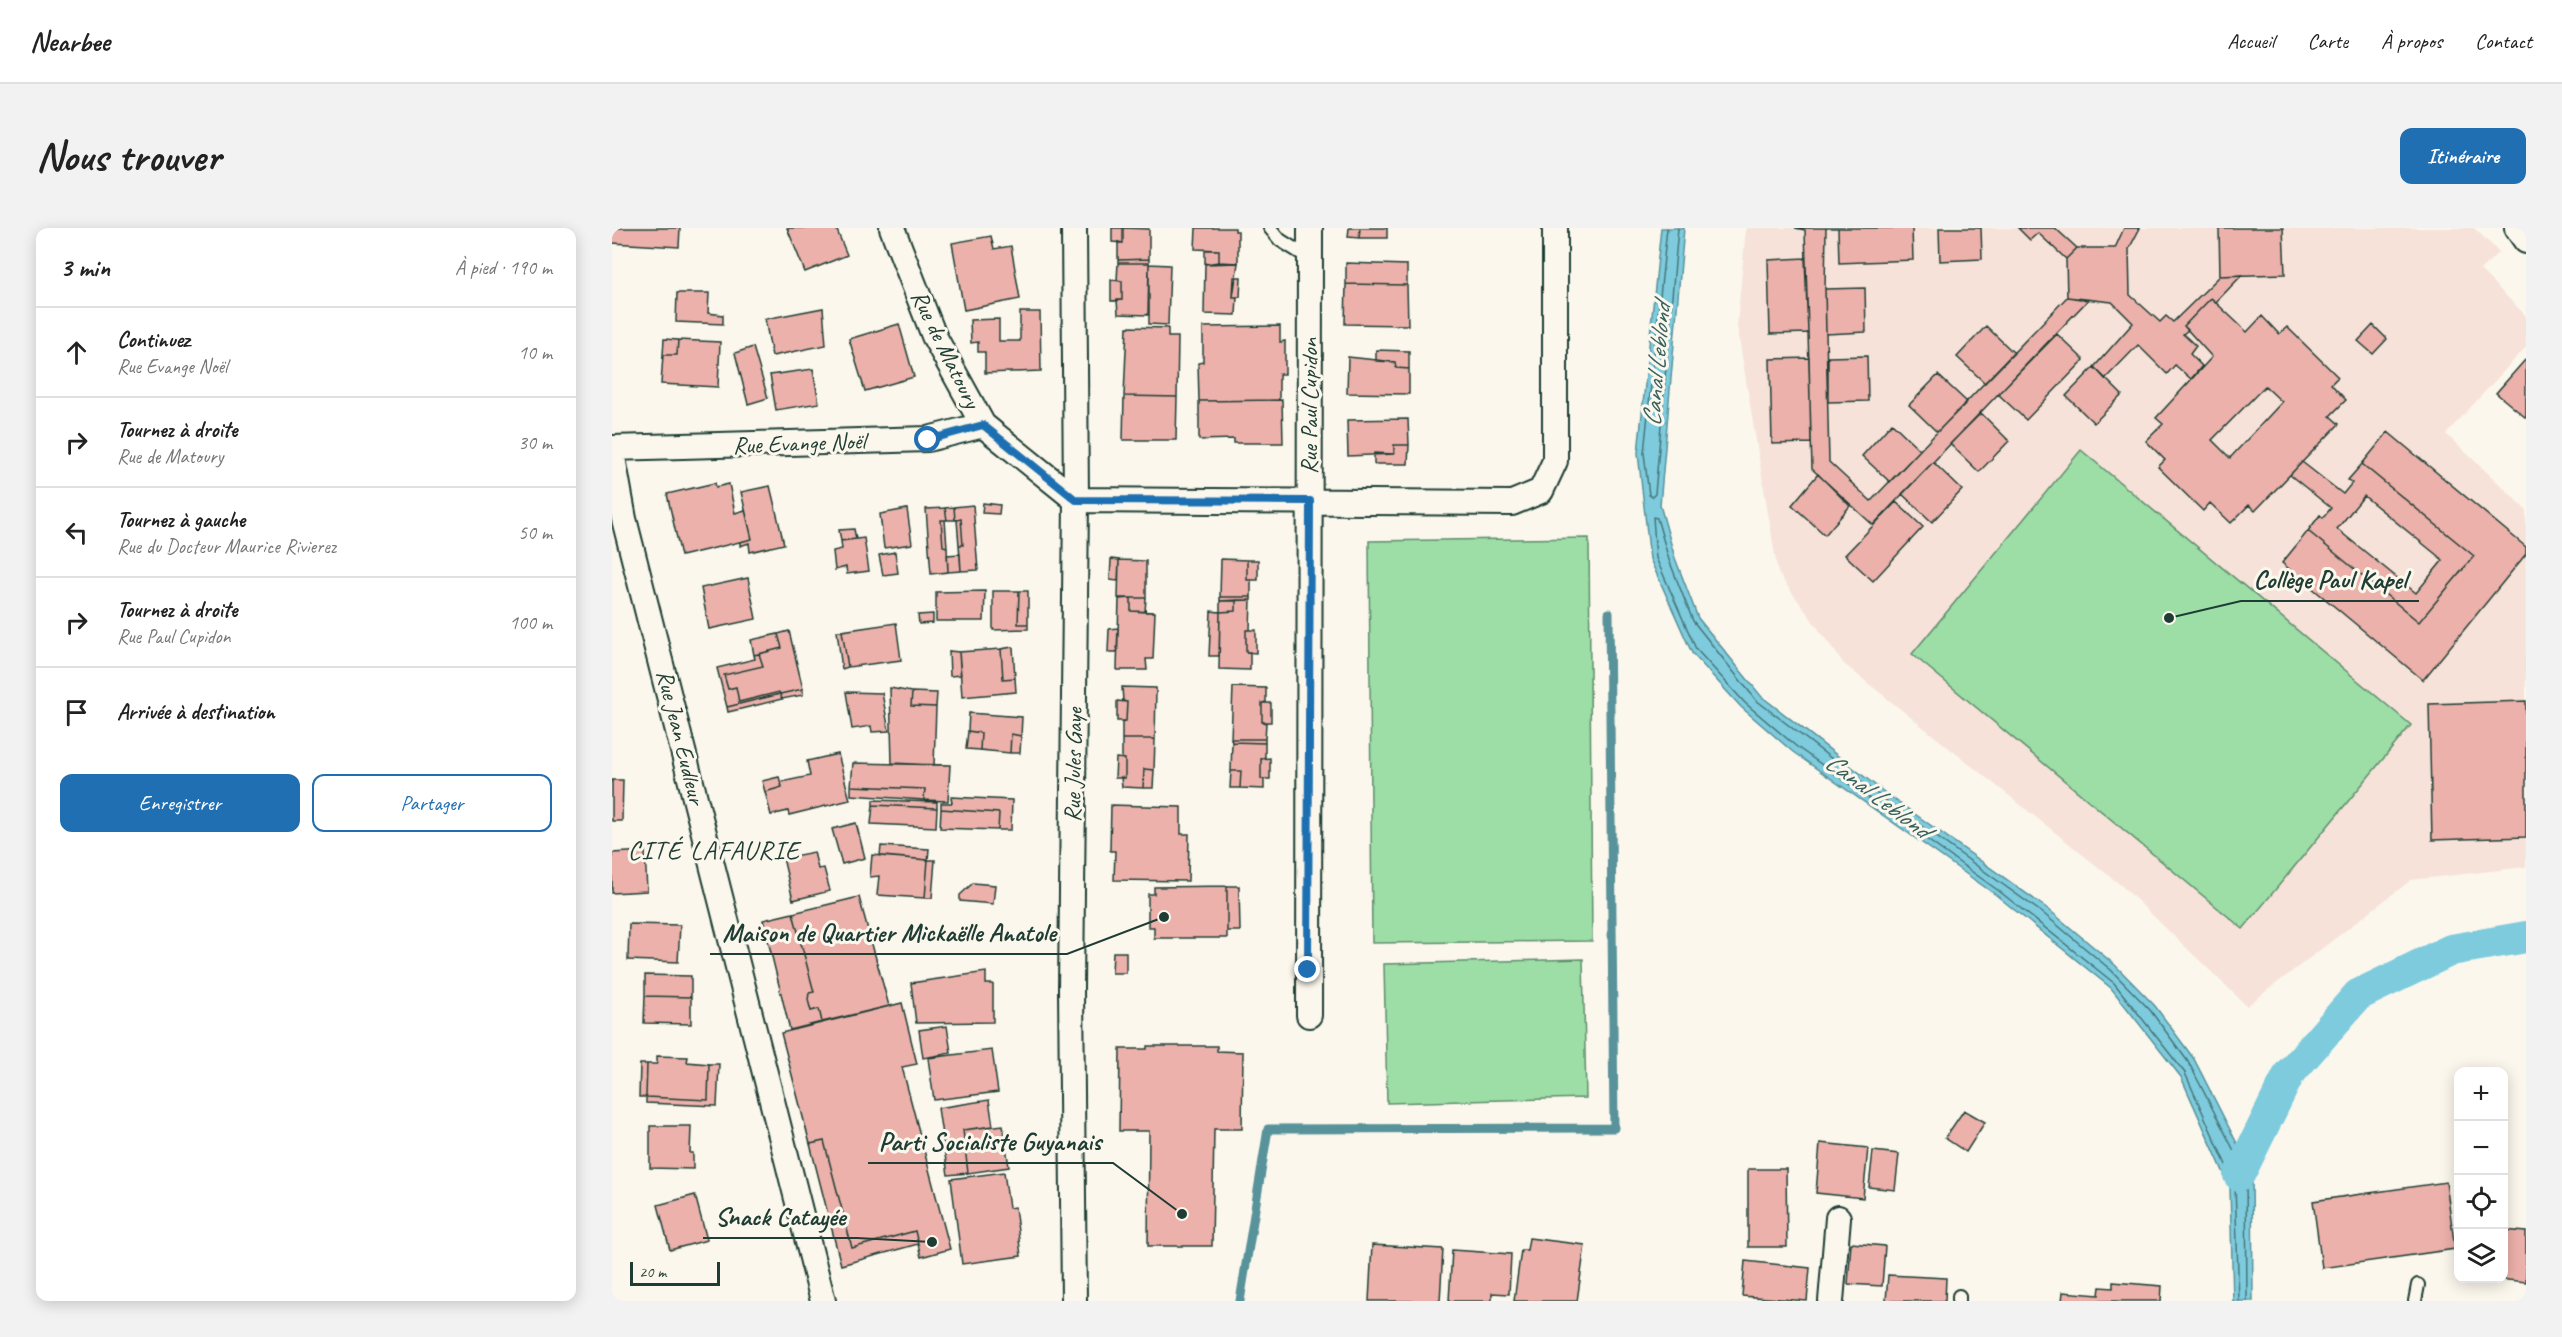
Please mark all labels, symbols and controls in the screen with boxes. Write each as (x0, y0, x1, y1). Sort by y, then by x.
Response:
text: Nearbee (30, 24, 110, 59)
text: Accueil (2227, 28, 2275, 54)
text: Carte (2308, 28, 2348, 54)
text: À propos (2381, 28, 2442, 54)
text: Contact (2475, 28, 2532, 54)
button: Itinéraire (2400, 128, 2526, 184)
text: Nous trouver (36, 130, 220, 183)
text: 3 min (60, 251, 110, 284)
text: À pied · 190 m (455, 255, 552, 280)
street label: Rue de Matoury (905, 285, 988, 415)
water label: Canal Leblond (1635, 295, 1679, 428)
text: Continuez (117, 326, 190, 354)
icon: ahead (60, 336, 93, 369)
street label: Rue Paul Cupidon (1294, 337, 1324, 474)
text: 10 m (518, 340, 552, 365)
text: Rue Evange Noël (117, 354, 227, 379)
text: Tournez à droite (117, 416, 237, 444)
icon: right (60, 426, 93, 459)
street label: Rue Evange Noël (732, 426, 870, 460)
route start (914, 426, 940, 452)
text: 30 m (518, 430, 552, 455)
text: Rue de Matoury (117, 444, 223, 469)
text: Tournez à gauche (117, 506, 245, 534)
icon: left (60, 516, 93, 549)
text: 50 m (518, 520, 552, 545)
text: Rue du Docteur Maurice Rivierez (117, 534, 336, 559)
callout: Collège Paul Kapel (2241, 557, 2419, 601)
text: Collège Paul Kapel (2253, 563, 2412, 596)
text: Tournez à droite (117, 596, 237, 624)
icon: right (60, 606, 93, 639)
text: 100 m (509, 610, 552, 635)
text: Rue Paul Cupidon (117, 624, 231, 649)
street label: Rue Jean Eudleur (650, 667, 713, 810)
icon: arrive (60, 696, 93, 729)
text: Arrivée à destination (117, 698, 275, 726)
street label: Rue Jules Gaye (1057, 705, 1089, 822)
water label: Canal Leblond (1819, 745, 1943, 850)
button: Enregistrer (60, 774, 300, 832)
button: Partager (312, 774, 552, 832)
district label: CITÉ LAFAURIE (628, 834, 802, 867)
callout: Maison de Quartier Mickaëlle Anatole (710, 910, 1067, 954)
text: Maison de Quartier Mickaëlle Anatole (722, 916, 1058, 949)
route end (1294, 956, 1320, 982)
map controls (2454, 1067, 2508, 1283)
button: + (2454, 1067, 2508, 1121)
callout: Parti Socialiste Guyanais (868, 1119, 1113, 1163)
button: − (2454, 1121, 2508, 1175)
text: Parti Socialiste Guyanais (879, 1125, 1104, 1158)
button: locate (2454, 1175, 2508, 1229)
callout: Snack Catayée (703, 1194, 857, 1238)
text: Snack Catayée (715, 1200, 847, 1233)
button: layers (2454, 1229, 2508, 1283)
scale bar (630, 1259, 720, 1286)
text: 20 m (639, 1262, 666, 1282)

